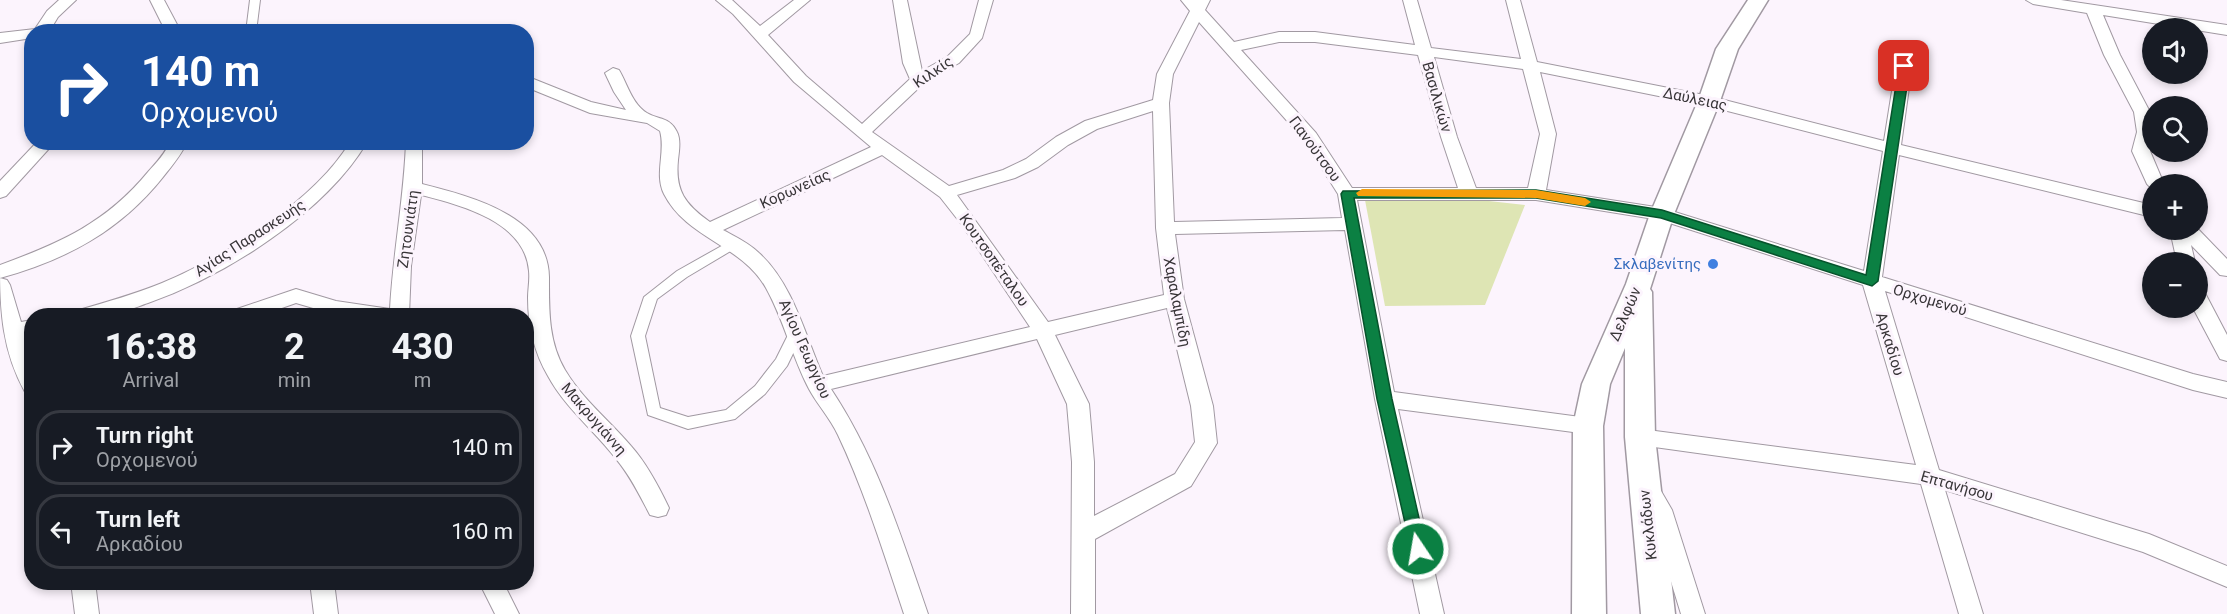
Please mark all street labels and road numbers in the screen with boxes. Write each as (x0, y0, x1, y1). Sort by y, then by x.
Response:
street label: Κιλκίς (910, 52, 956, 92)
street label: Βασιλικών (1418, 60, 1456, 134)
street label: Δαύλειας (1661, 83, 1729, 115)
street label: Γιανούτσου (1285, 113, 1345, 185)
street label: Κορωνείας (757, 165, 833, 213)
street label: Ζητουνιάτη (394, 189, 422, 269)
street label: Αγίας Παρασκευής (191, 196, 309, 280)
street label: Κουτσοπέταλου (955, 210, 1033, 310)
street label: Χαραλαμπίδη (1159, 256, 1195, 348)
street label: Ορχομενού (1891, 280, 1969, 320)
street label: Δελφών (1605, 284, 1645, 344)
street label: Αγίου Γεωργίου (775, 297, 835, 401)
street label: Αρκαδίου (1872, 310, 1908, 378)
street label: Μακρυγιάννη (558, 379, 630, 459)
street label: Επτανήσου (1919, 467, 1995, 505)
street label: Κυκλάδων (1635, 489, 1661, 561)

